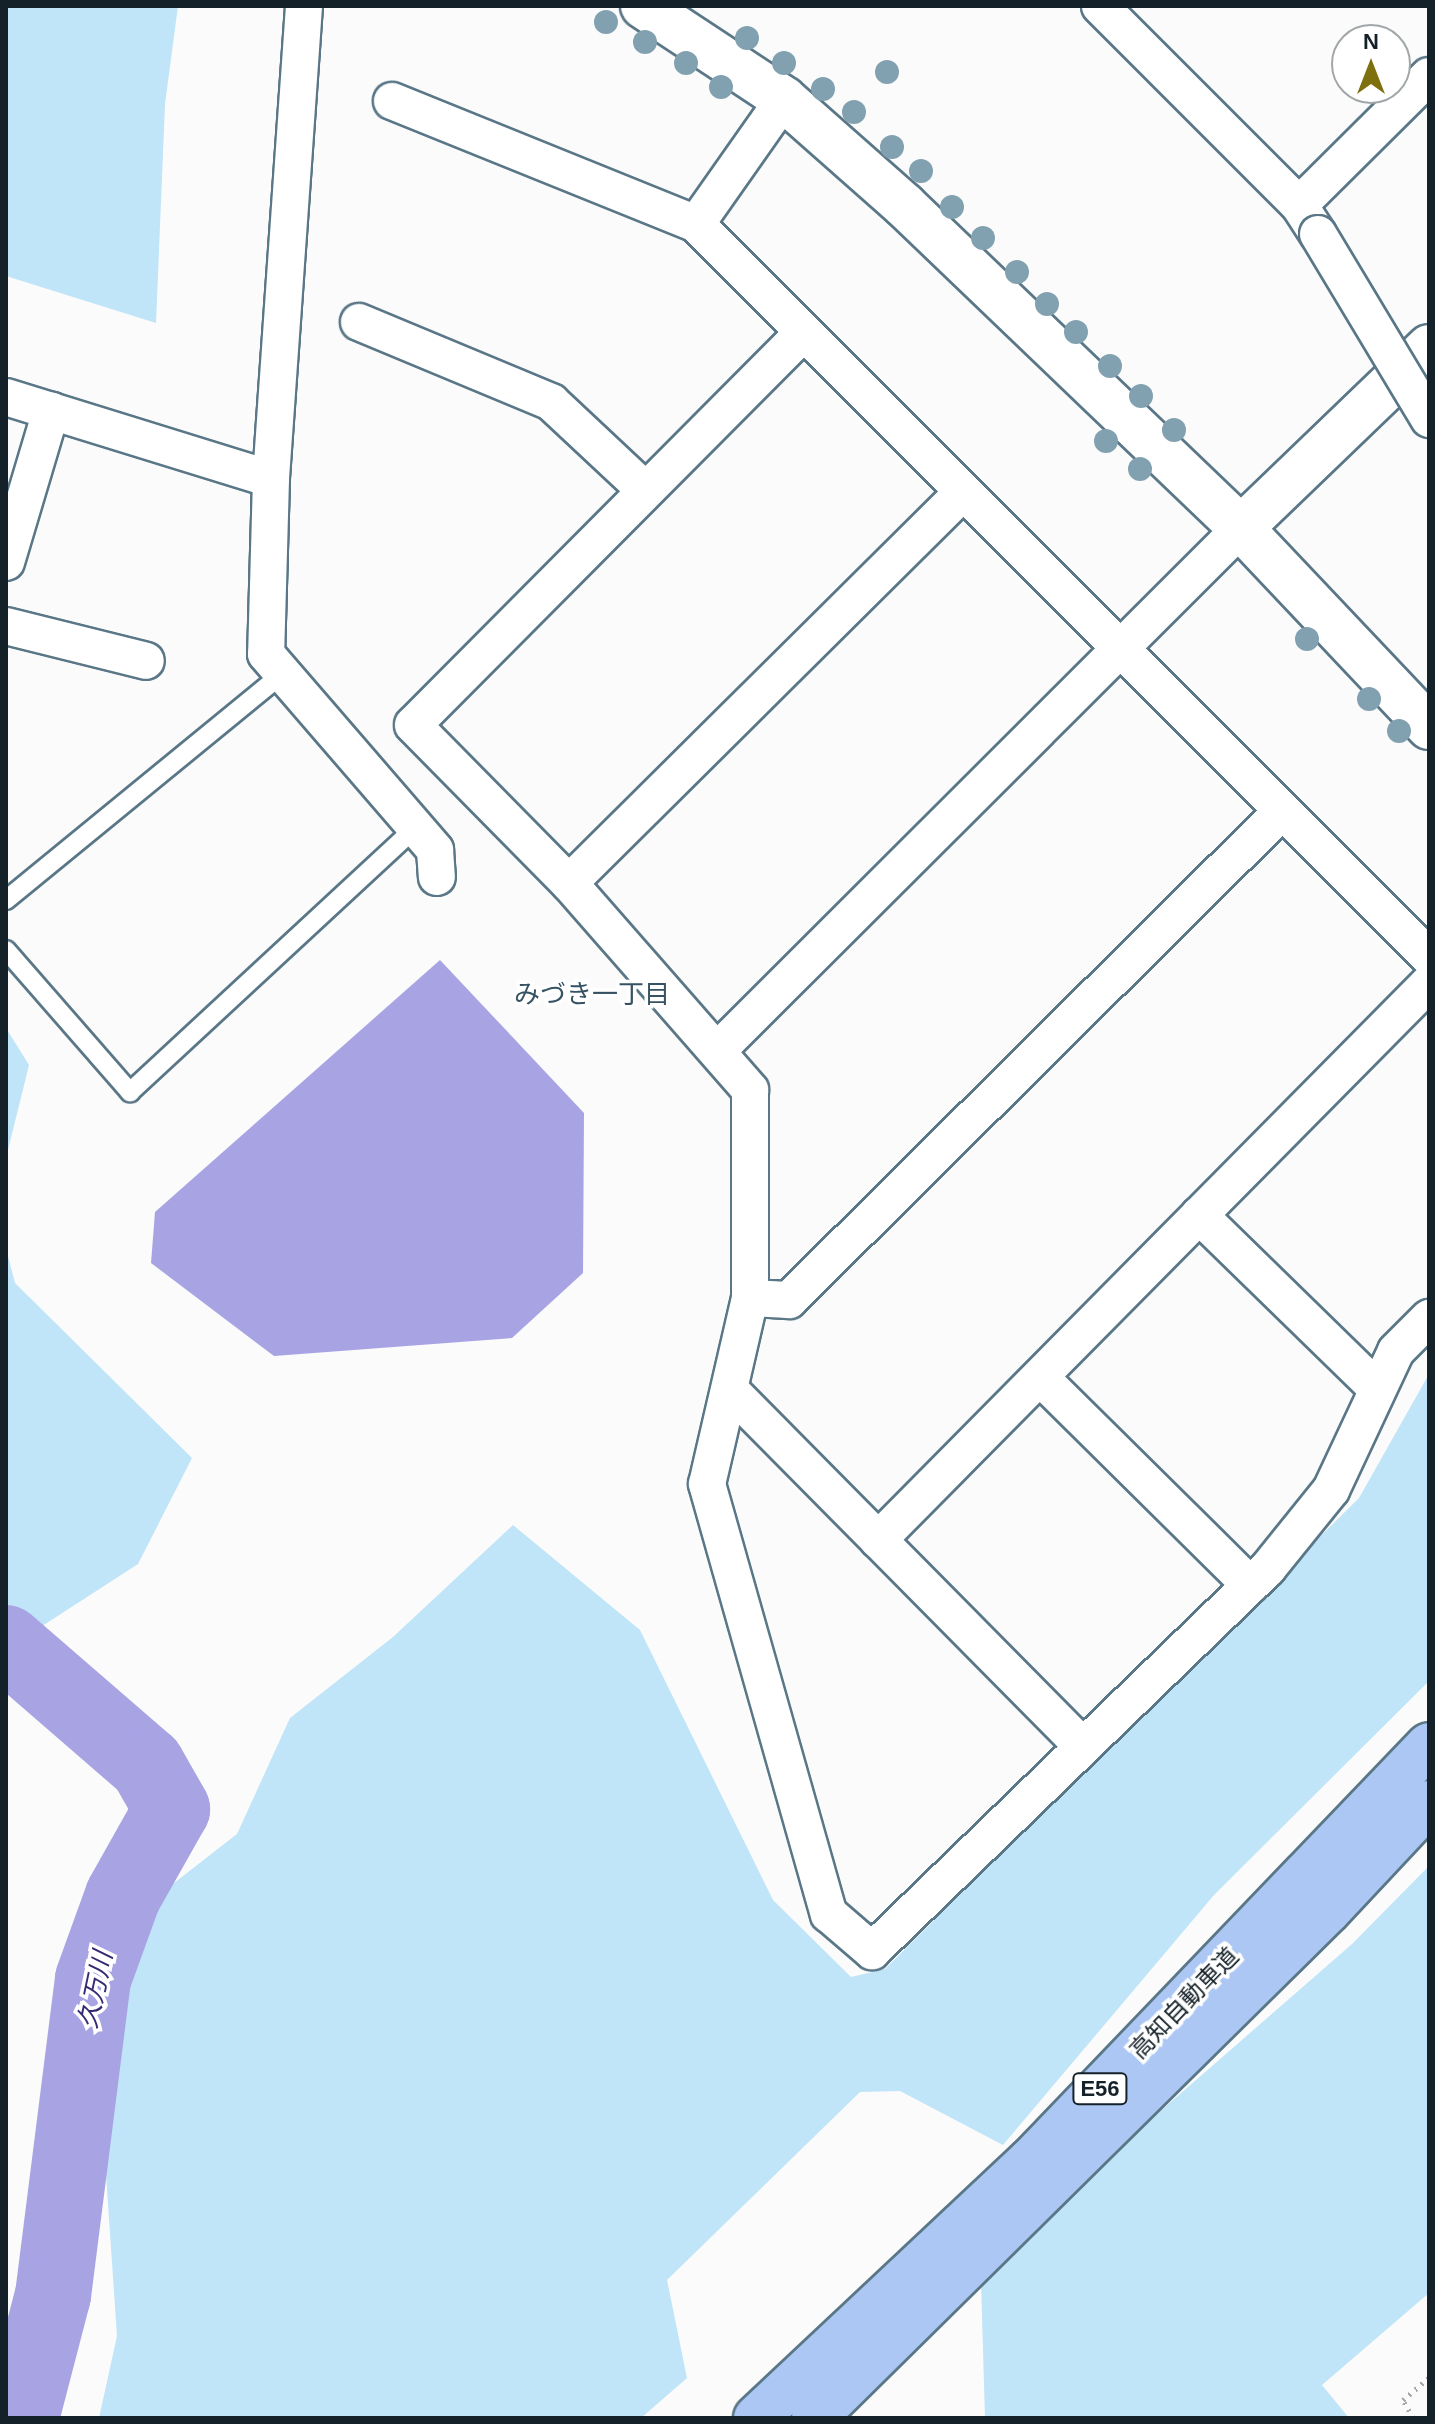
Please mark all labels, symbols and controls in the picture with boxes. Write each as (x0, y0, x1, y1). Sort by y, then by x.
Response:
north arrow (1331, 24, 1411, 104)
text: N (1363, 29, 1379, 54)
district label: みづき一丁目 (514, 979, 670, 1011)
street label: 高知自動車道 (1124, 1941, 1244, 2065)
water label: 久万川 (73, 1949, 119, 2031)
road number: E56 (1072, 2071, 1128, 2107)

